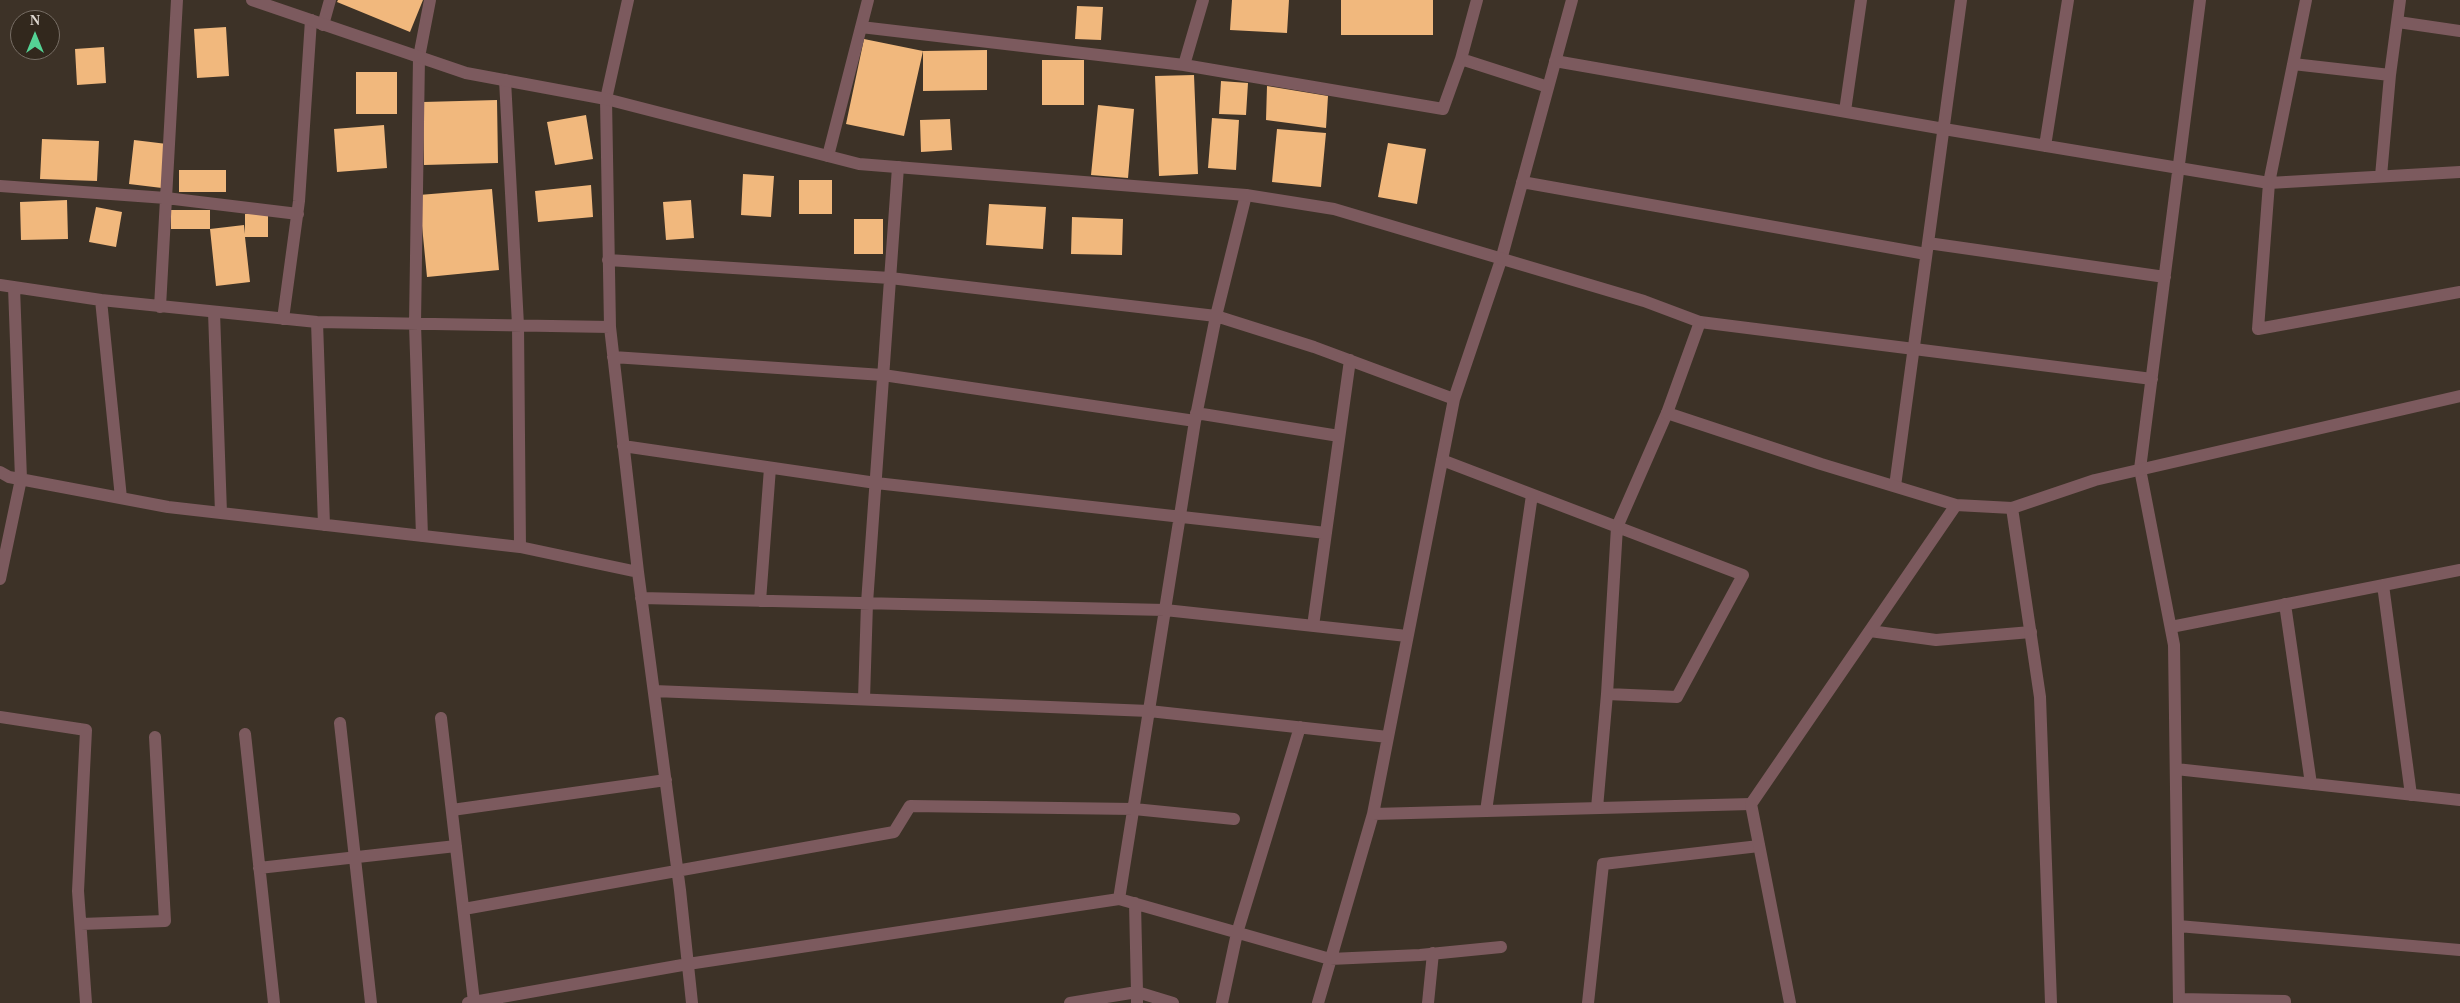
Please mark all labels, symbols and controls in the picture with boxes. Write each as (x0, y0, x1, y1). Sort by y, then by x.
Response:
north arrow (10, 10, 60, 60)
text: N (30, 13, 40, 28)

